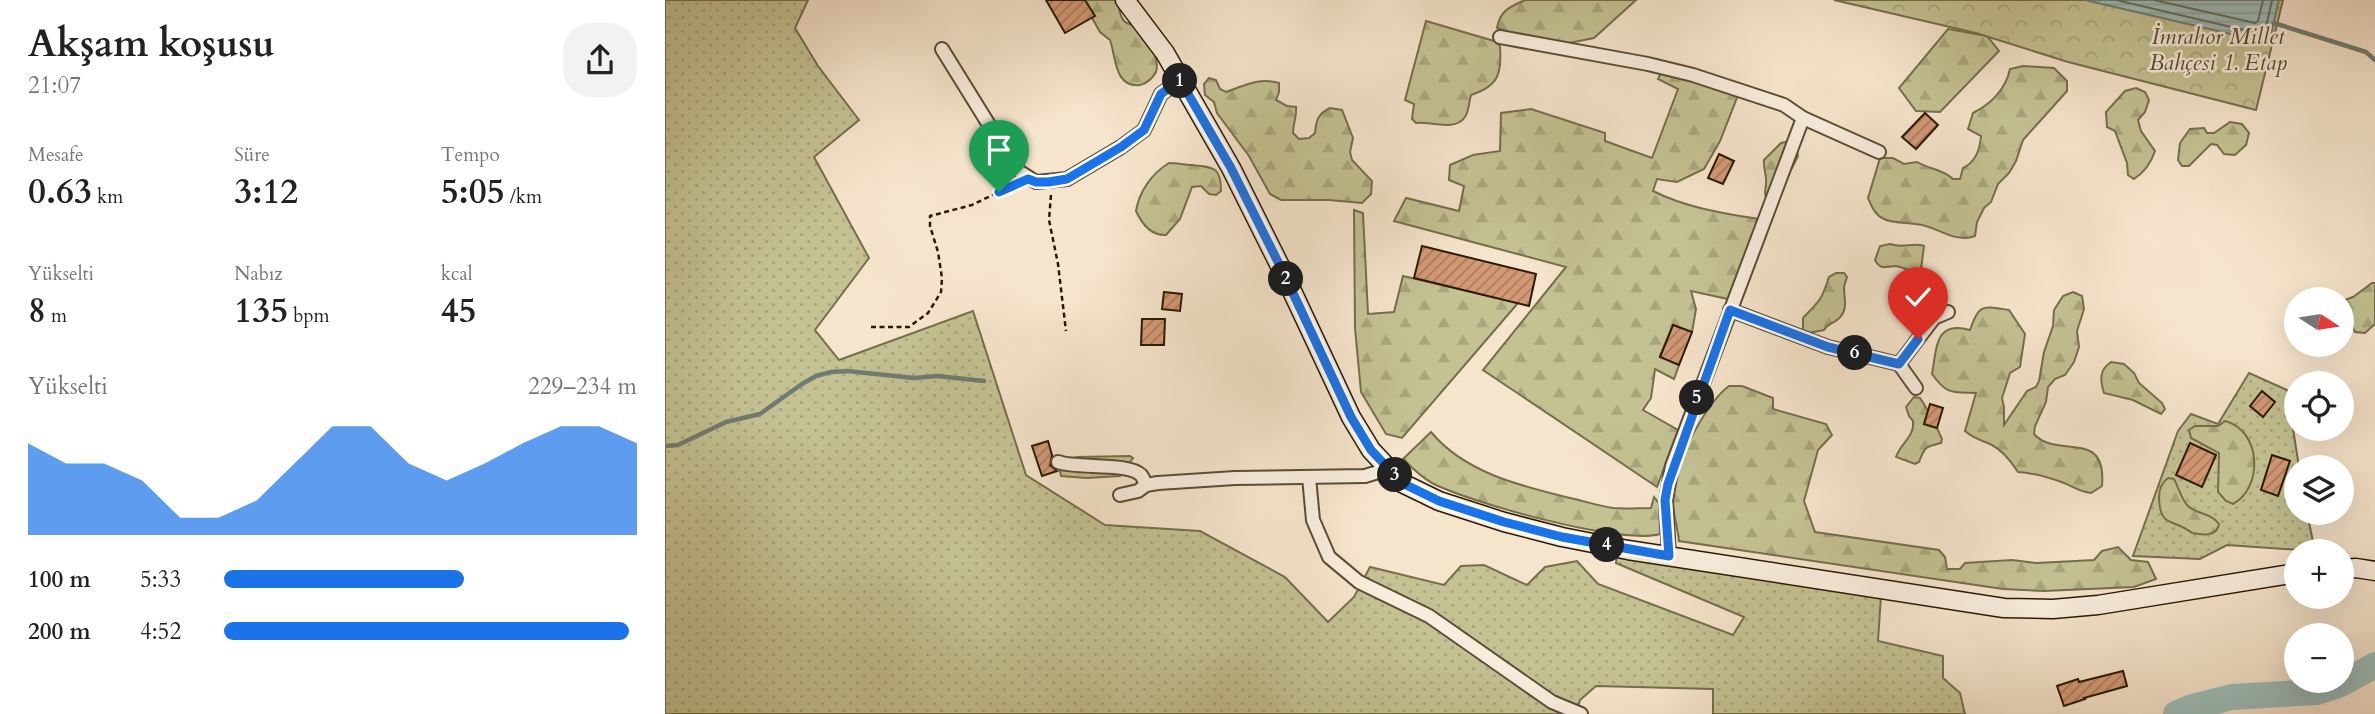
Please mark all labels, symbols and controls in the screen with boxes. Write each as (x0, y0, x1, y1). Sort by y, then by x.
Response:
text: Akşam koşusu (28, 18, 275, 70)
park label: İmrahor Millet Bahçesi 1. Etap (2149, 21, 2287, 78)
button: share (563, 23, 637, 97)
pin: 1 (1163, 64, 1197, 98)
text: 1 (1175, 67, 1184, 93)
text: 21:07 (28, 70, 81, 101)
pin (969, 120, 1029, 192)
icon: arrive (980, 131, 1018, 169)
text: Mesafe (28, 142, 84, 168)
text: Süre (234, 142, 270, 168)
text: Tempo (441, 142, 500, 168)
text: 0.63 (28, 168, 92, 216)
text: 3:12 (234, 168, 298, 216)
text: 5:05 (441, 168, 505, 216)
text: km (92, 184, 123, 210)
text: /km (505, 184, 542, 210)
text: Yükselti (28, 261, 94, 287)
text: Nabız (234, 261, 283, 287)
text: kcal (441, 261, 473, 287)
pin: 2 (1269, 262, 1303, 296)
text: 2 (1281, 265, 1290, 291)
pin (1888, 267, 1948, 339)
icon: check (1899, 278, 1937, 316)
text: 8 (28, 287, 46, 335)
text: 135 (234, 287, 288, 335)
text: 45 (441, 287, 477, 335)
north arrow (2284, 287, 2354, 357)
map controls (2284, 287, 2354, 693)
text: m (46, 303, 67, 329)
text: bpm (288, 303, 330, 329)
pin: 6 (1837, 336, 1873, 370)
text: 6 (1850, 339, 1859, 365)
text: Yükselti (28, 371, 108, 402)
text: 229–234 m (528, 371, 637, 402)
button: locate (2284, 371, 2354, 441)
pin: 5 (1679, 380, 1715, 416)
text: 5 (1692, 384, 1701, 410)
button: layers (2284, 455, 2354, 525)
pin: 3 (1377, 458, 1413, 492)
text: 3 (1390, 461, 1399, 487)
pin: 4 (1590, 528, 1625, 562)
text: 4 (1602, 531, 1611, 557)
button: + (2284, 539, 2354, 609)
text: 100 m (28, 564, 91, 595)
text: 5:33 (140, 564, 181, 595)
text: 200 m (28, 616, 91, 647)
text: 4:52 (140, 616, 181, 647)
button: − (2284, 623, 2354, 693)

